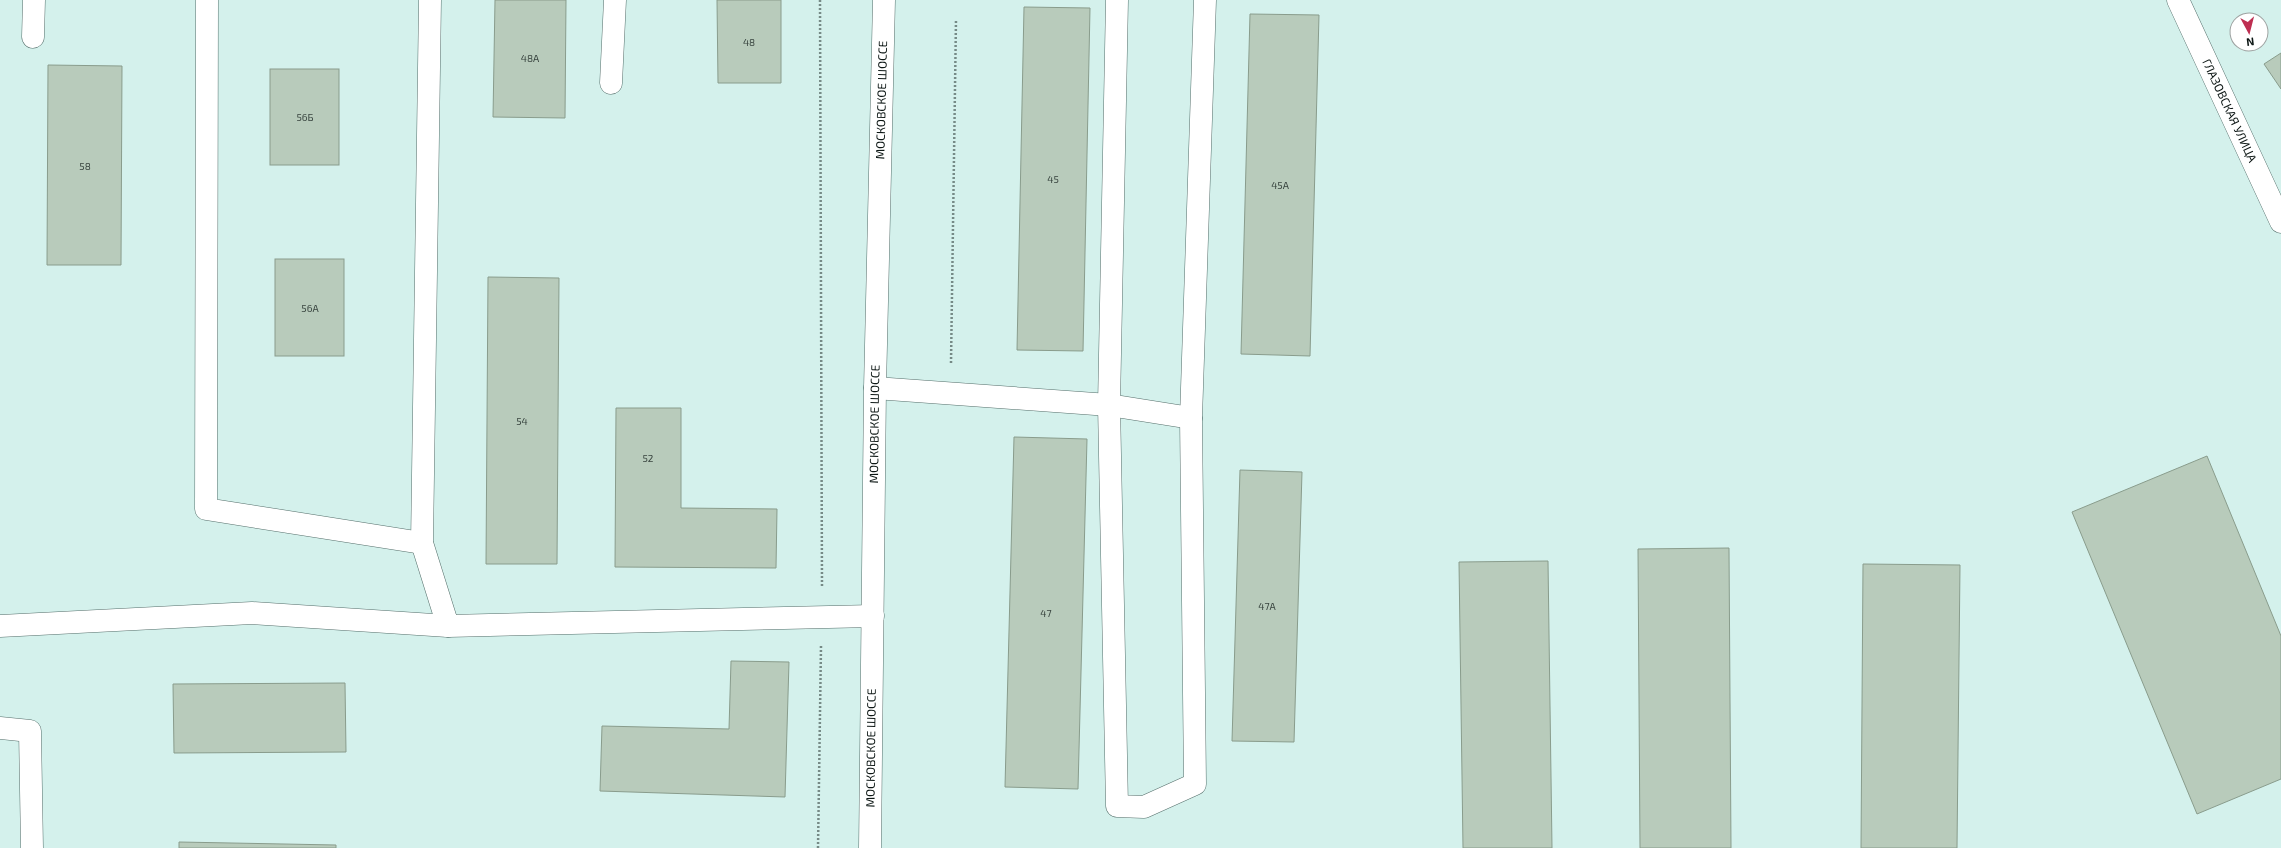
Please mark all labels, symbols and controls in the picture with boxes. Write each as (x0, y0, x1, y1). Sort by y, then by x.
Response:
north arrow (2229, 12, 2269, 52)
text: N (2245, 35, 2255, 49)
house number: 48 (743, 36, 755, 48)
street label: МОСКОВСКОЕ ШОССЕ (872, 40, 889, 160)
house number: 48А (521, 52, 540, 64)
street label: ГЛАЗОВСКАЯ УЛИЦА (2200, 56, 2260, 165)
house number: 56Б (296, 111, 314, 123)
house number: 58 (79, 160, 91, 172)
house number: 45 (1047, 173, 1059, 185)
house number: 45А (1271, 179, 1290, 191)
house number: 56А (301, 302, 319, 314)
street label: МОСКОВСКОЕ ШОССЕ (866, 364, 882, 484)
house number: 54 (516, 415, 528, 427)
house number: 52 (643, 452, 654, 464)
house number: 47А (1258, 600, 1277, 612)
house number: 47 (1040, 607, 1052, 619)
street label: МОСКОВСКОЕ ШОССЕ (862, 688, 878, 807)

